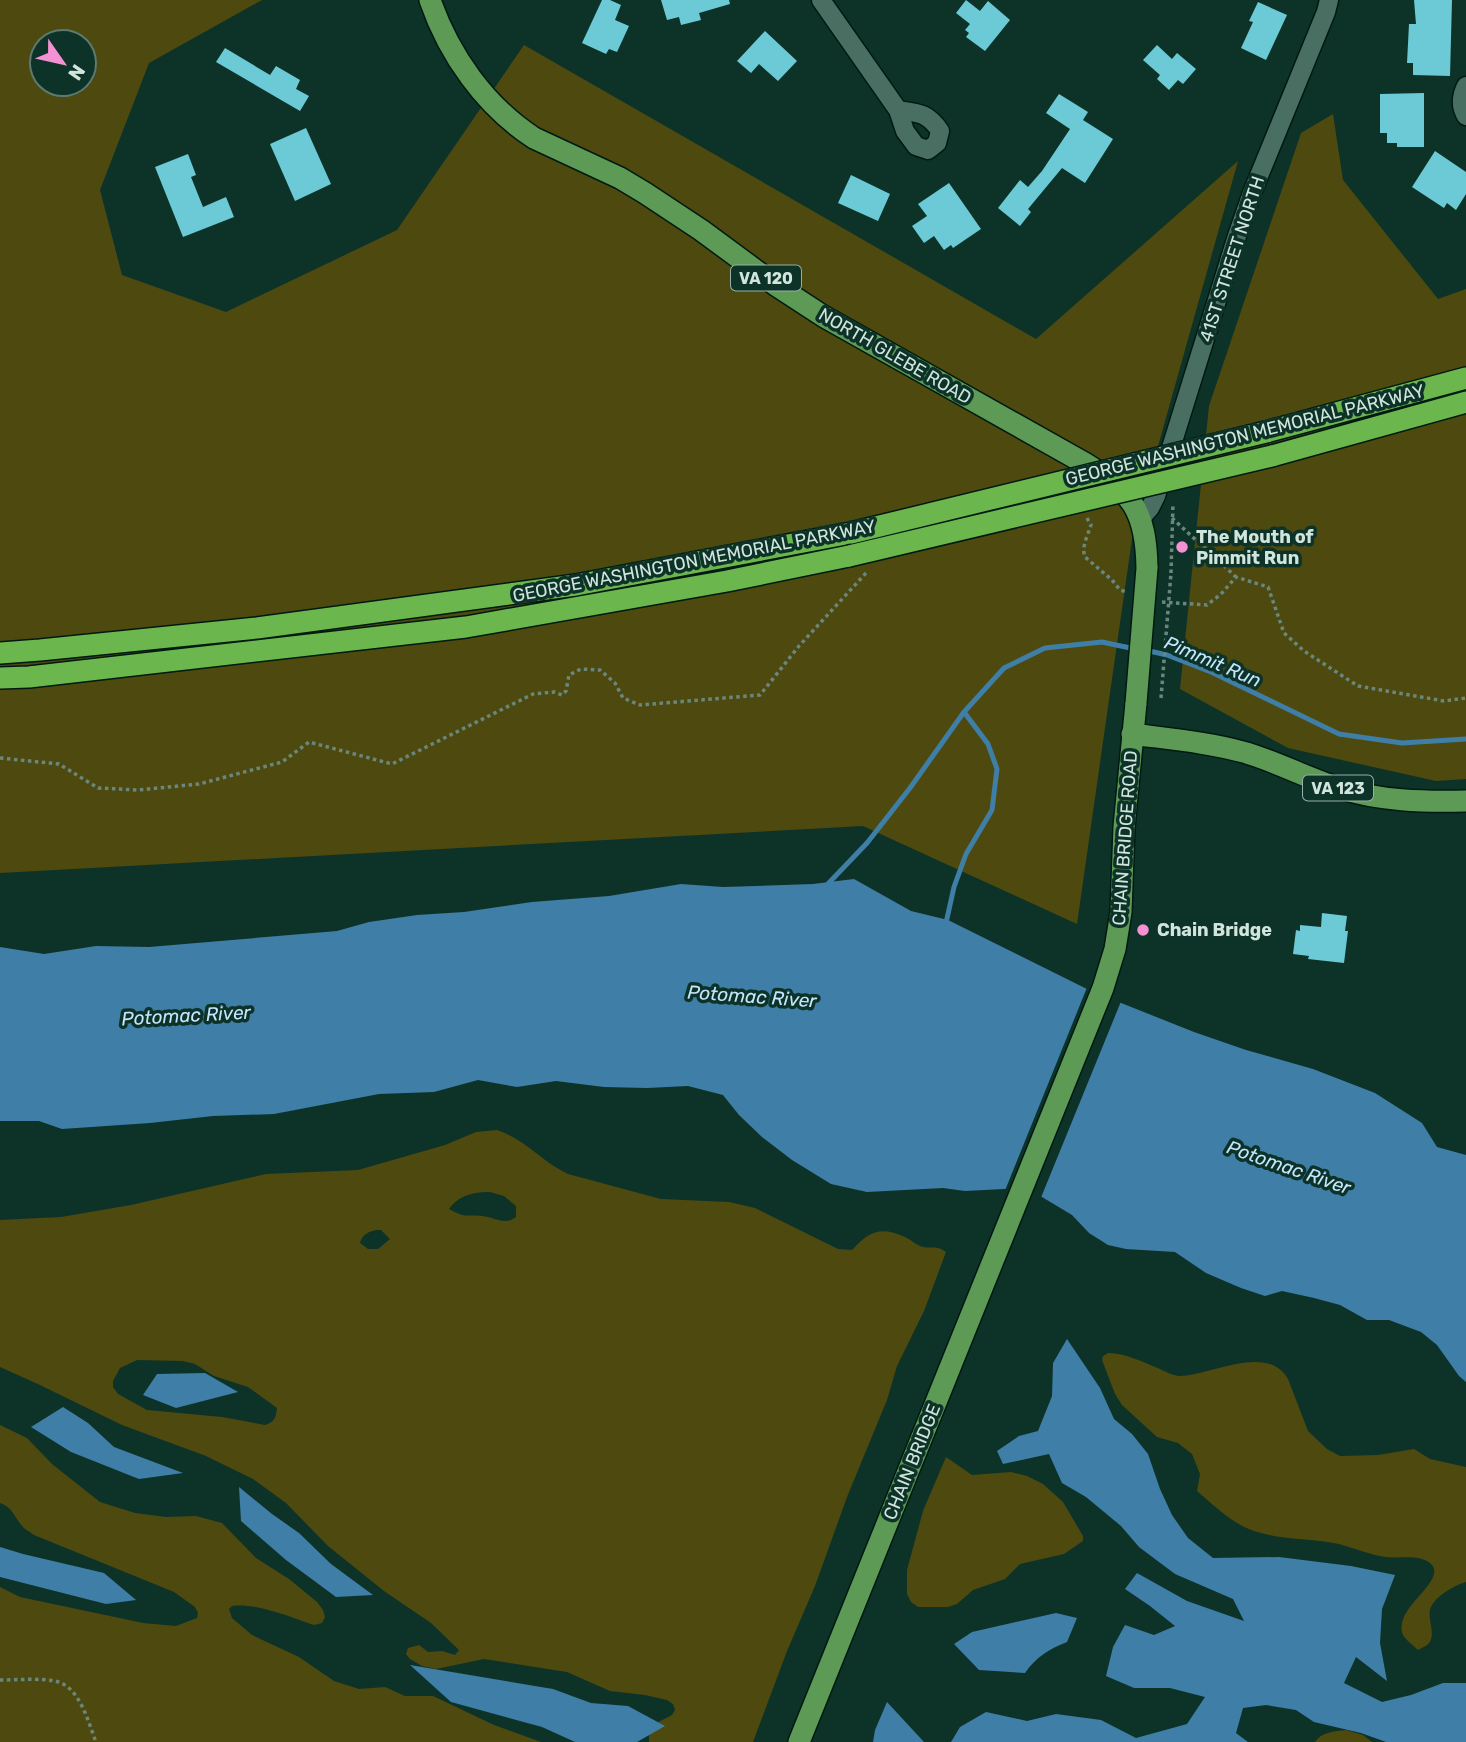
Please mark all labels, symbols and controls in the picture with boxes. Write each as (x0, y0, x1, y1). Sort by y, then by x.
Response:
north arrow (28, 28, 98, 98)
text: N (63, 60, 90, 84)
street label: 41ST STREET NORTH (1195, 173, 1269, 345)
road number: VA 120 (731, 266, 801, 290)
street label: NORTH GLEBE ROAD (815, 303, 975, 409)
street label: GEORGE WASHINGTON MEMORIAL PARKWAY (1063, 380, 1427, 490)
street label: GEORGE WASHINGTON MEMORIAL PARKWAY (511, 515, 878, 607)
place label: The Mouth of Pimmit Run (1196, 526, 1314, 569)
marker: The Mouth of Pimmit Run (1174, 539, 1190, 555)
water label: Pimmit Run (1161, 631, 1265, 692)
street label: CHAIN BRIDGE ROAD (1108, 750, 1142, 926)
road number: VA 123 (1303, 776, 1373, 800)
place label: Chain Bridge (1157, 919, 1272, 941)
marker: Chain Bridge (1135, 922, 1151, 938)
water label: Potomac River (687, 981, 818, 1013)
water label: Potomac River (121, 1001, 252, 1030)
water label: Potomac River (1224, 1136, 1354, 1200)
street label: CHAIN BRIDGE (879, 1401, 945, 1523)

